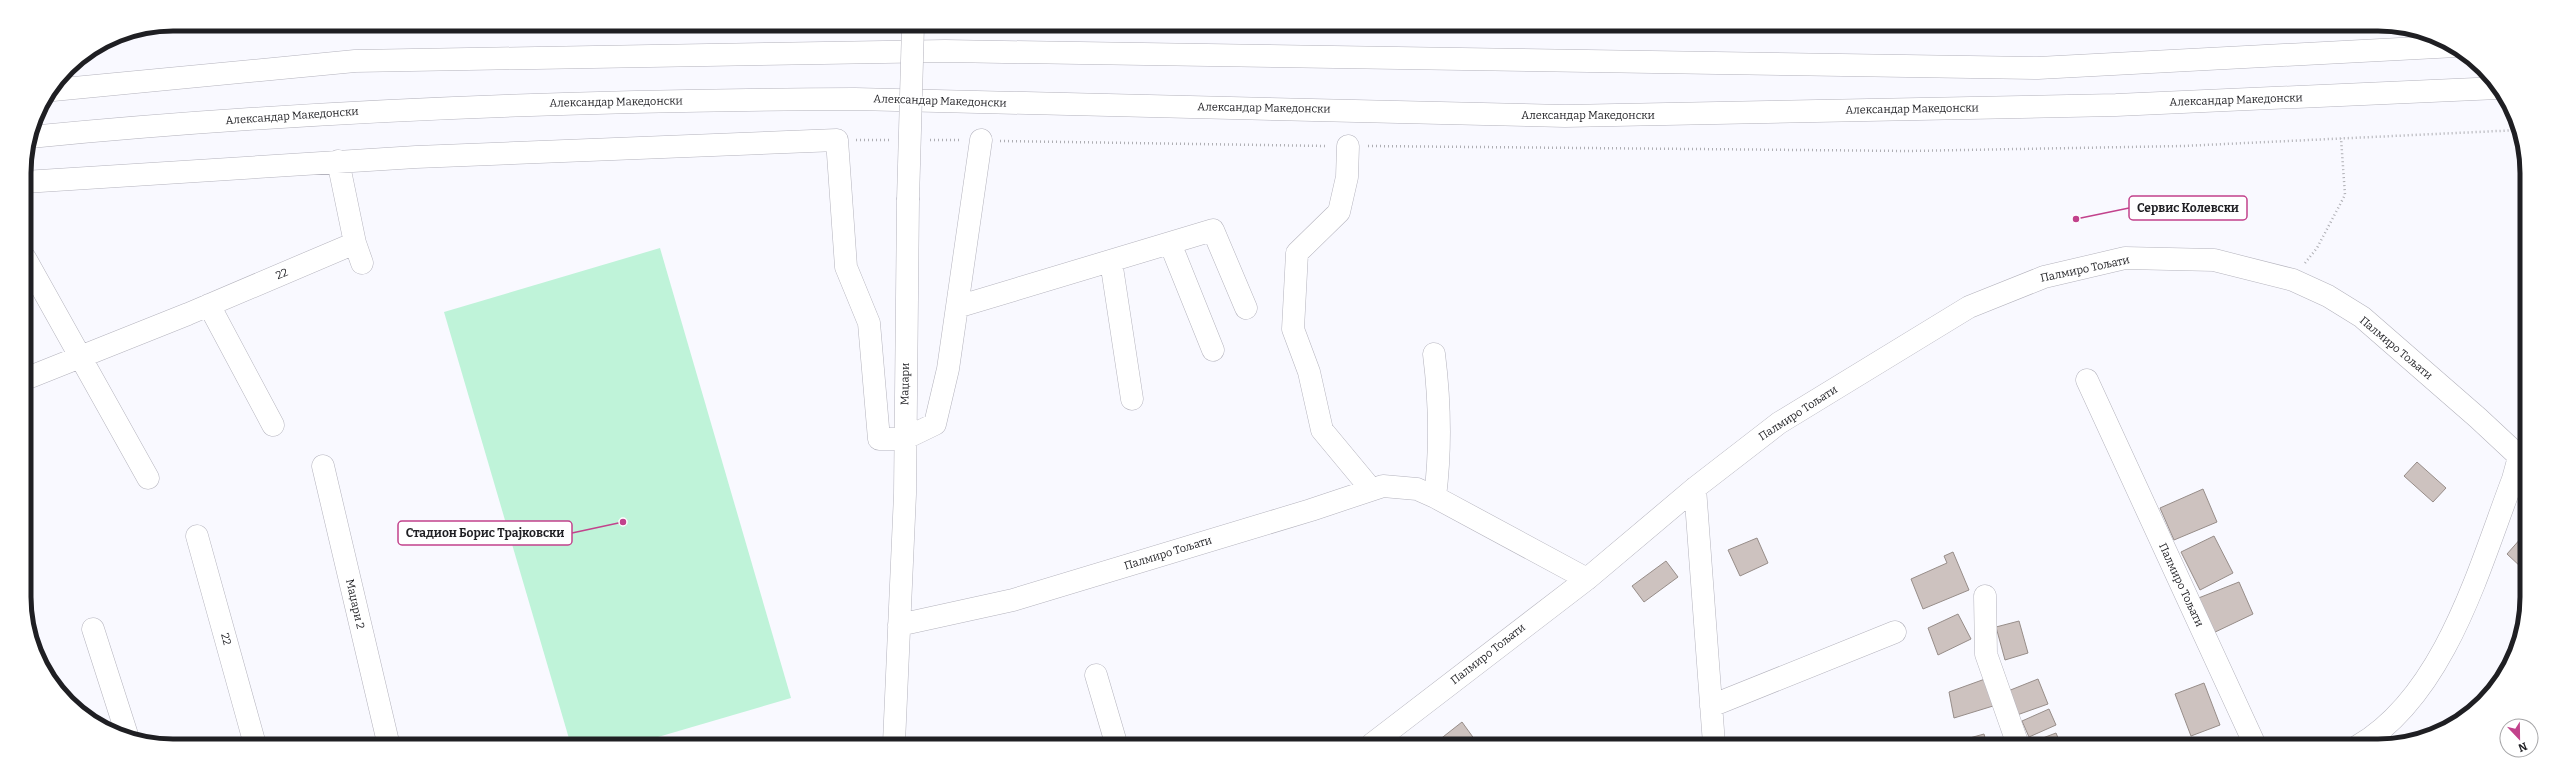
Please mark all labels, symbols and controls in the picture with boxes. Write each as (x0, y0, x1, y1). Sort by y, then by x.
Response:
street label: Александар Македонски (2169, 91, 2303, 109)
street label: Александар Македонски (873, 92, 1007, 110)
street label: Александар Македонски (549, 94, 683, 110)
street label: Александар Македонски (1197, 100, 1331, 116)
street label: Александар Македонски (1845, 101, 1979, 117)
street label: Александар Македонски (225, 105, 359, 127)
street label: Александар Македонски (1521, 109, 1655, 122)
callout: Сервис Колевски (2129, 196, 2247, 220)
text: Сервис Колевски (2137, 201, 2239, 215)
street label: Палмиро Тољати (2039, 253, 2131, 285)
street label: 22 (274, 266, 290, 282)
street label: Палмиро Тољати (2357, 314, 2435, 382)
street label: Маџари (898, 363, 912, 405)
street label: Палмиро Тољати (1756, 383, 1840, 443)
callout: Стадион Борис Трајковски (398, 521, 572, 545)
text: Стадион Борис Трајковски (406, 526, 564, 540)
street label: Палмиро Тољати (1123, 533, 1213, 573)
street label: Палмиро Тољати (2156, 541, 2206, 629)
street label: Маџари 2 (343, 578, 367, 630)
street label: Палмиро Тољати (1448, 621, 1528, 687)
street label: 22 (218, 632, 234, 646)
north arrow (2499, 718, 2539, 758)
text: N (2516, 739, 2529, 755)

